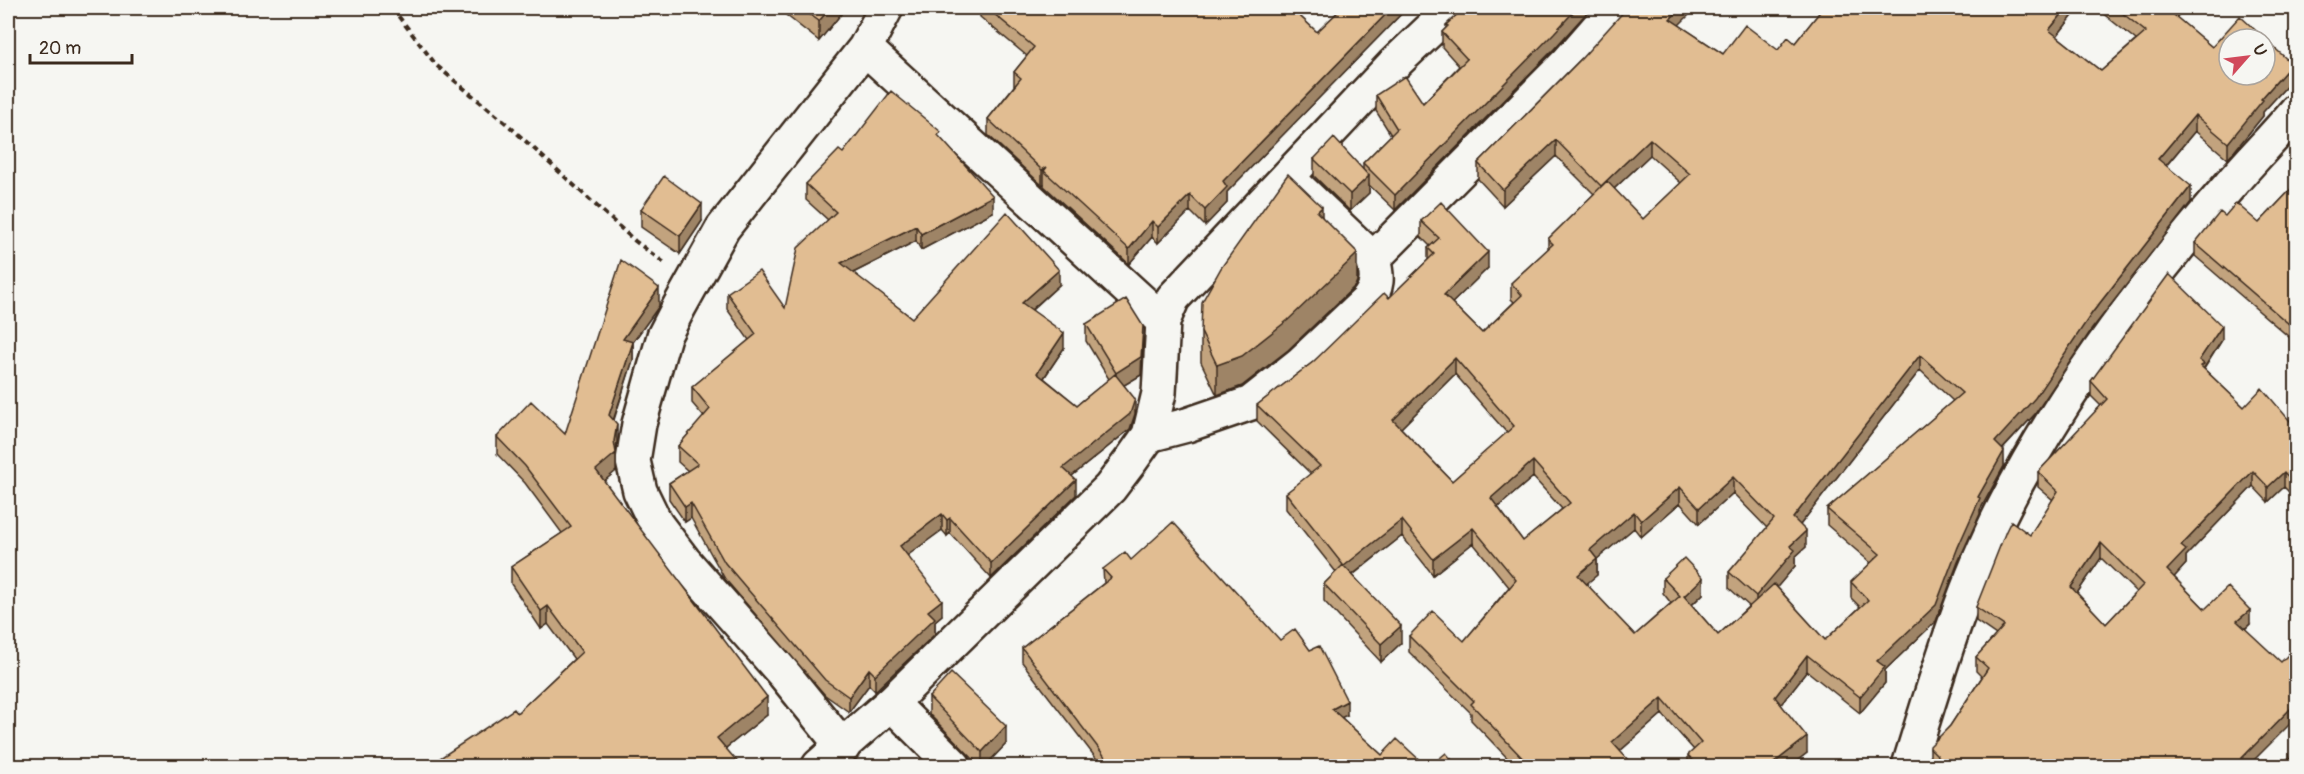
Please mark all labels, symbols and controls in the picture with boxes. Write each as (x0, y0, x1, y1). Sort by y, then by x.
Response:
scale bar (30, 27, 132, 65)
north arrow (2217, 27, 2277, 87)
text: 20 m (39, 37, 81, 60)
text: U (2248, 41, 2271, 60)

